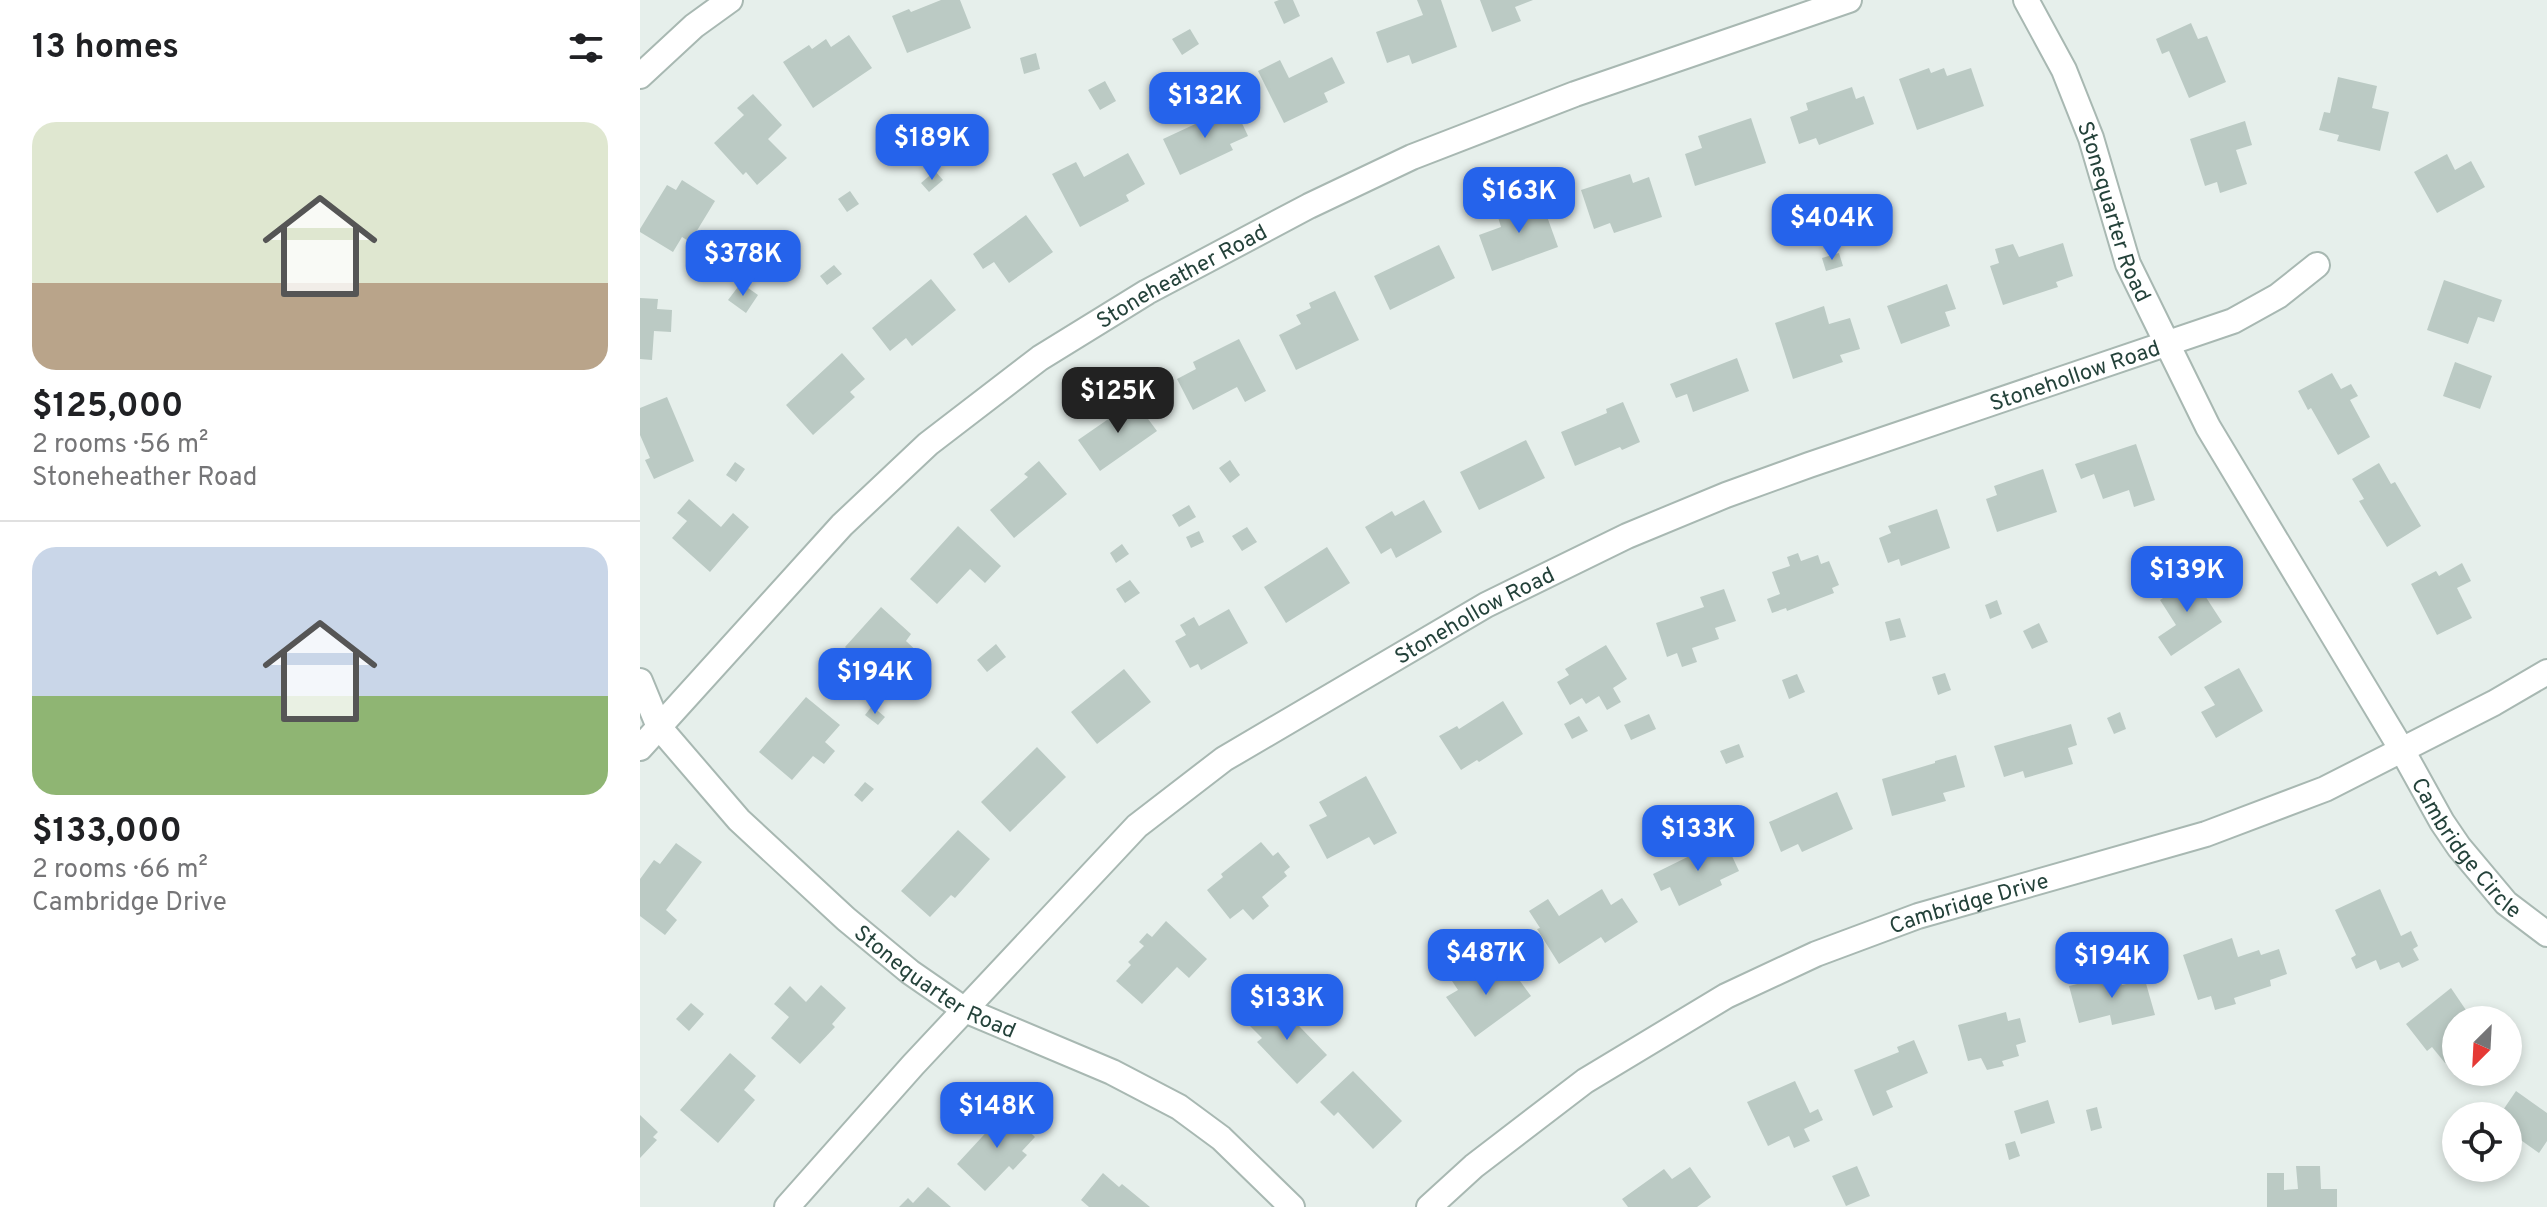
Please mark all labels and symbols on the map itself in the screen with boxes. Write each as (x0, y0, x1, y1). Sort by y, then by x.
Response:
pin: $132K (1149, 72, 1261, 140)
pin: $189K (876, 114, 988, 182)
street label: Stonequarter Road (2070, 118, 2156, 307)
pin: $163K (1463, 167, 1575, 235)
pin: $404K (1776, 194, 1888, 262)
street label: Stoneheather Road (1092, 220, 1272, 336)
pin: $378K (687, 230, 799, 298)
street label: Stonehollow Road (1987, 336, 2164, 419)
pin: $125K (1062, 367, 1174, 435)
pin: $139K (2131, 546, 2243, 614)
street label: Stonehollow Road (1391, 563, 1560, 672)
pin: $194K (819, 648, 931, 716)
street label: Cambridge Circle (2404, 773, 2526, 926)
pin: $133K (1642, 805, 1754, 873)
street label: Cambridge Drive (1886, 868, 2052, 941)
street label: Stonequarter Road (848, 920, 1019, 1046)
pin: $487K (1430, 929, 1542, 997)
pin: $194K (2056, 932, 2168, 1000)
pin: $133K (1231, 974, 1343, 1042)
north arrow (2442, 1006, 2522, 1086)
pin: $148K (941, 1082, 1053, 1150)

